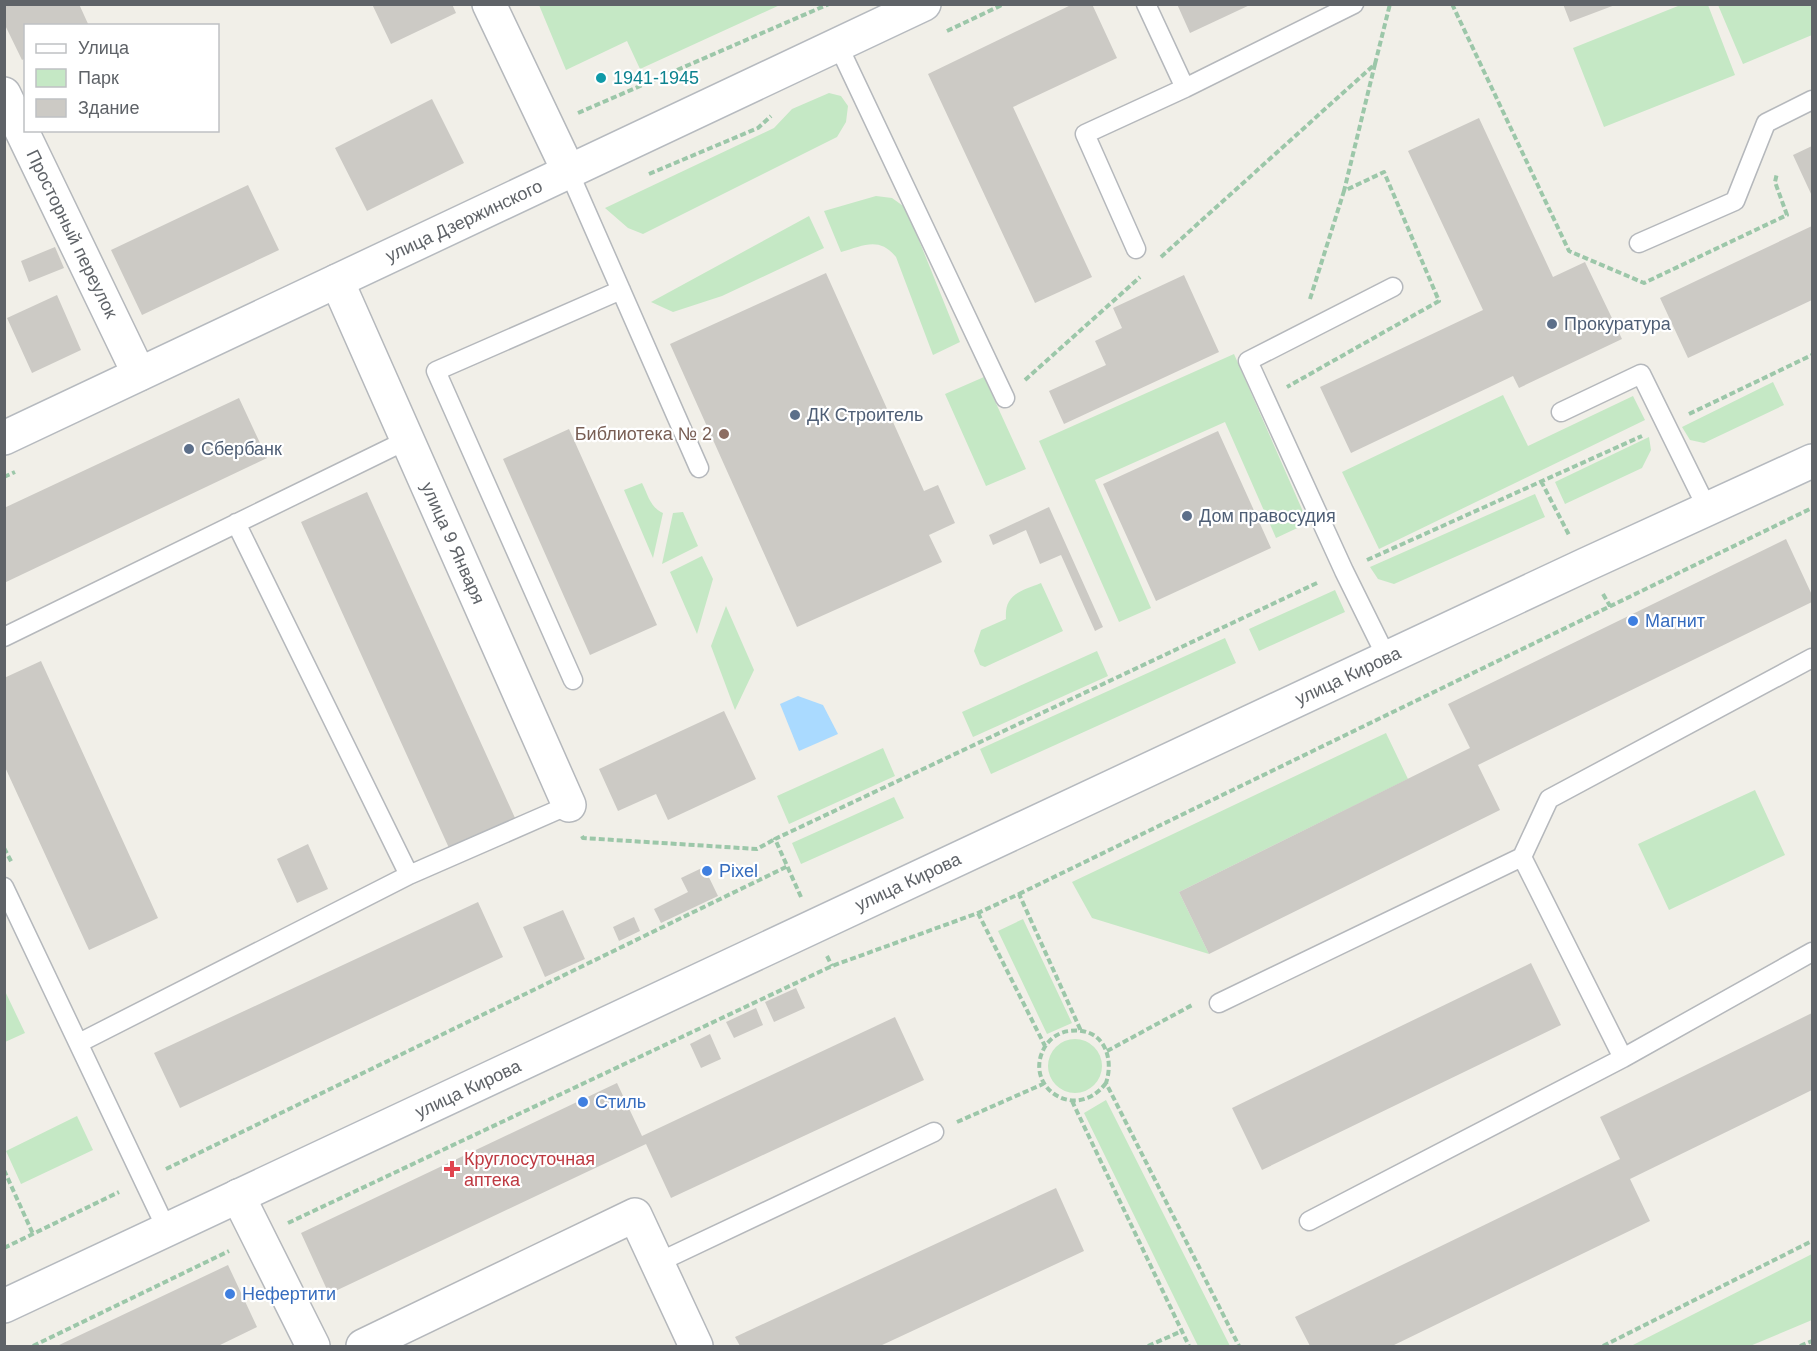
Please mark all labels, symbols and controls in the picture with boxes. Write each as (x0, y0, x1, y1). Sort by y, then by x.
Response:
legend (24, 24, 219, 132)
text: Улица (78, 38, 130, 58)
text: Парк (78, 68, 119, 88)
place label: 1941-1945 (613, 68, 699, 88)
marker: 1941-1945 (594, 71, 608, 85)
text: Здание (78, 98, 139, 118)
street label: Просторный переулок (23, 147, 122, 322)
street label: улица Дзержинского (382, 176, 546, 266)
place label: Прокуратура (1564, 314, 1672, 334)
marker: Прокуратура (1545, 317, 1559, 331)
place label: ДК Строитель (807, 405, 923, 425)
marker: ДК Строитель (788, 408, 802, 422)
place label: Библиотека № 2 (575, 424, 712, 444)
marker: Библиотека № 2 (717, 427, 731, 441)
place label: Сбербанк (201, 439, 282, 459)
marker: Сбербанк (182, 442, 196, 456)
street label: улица 9 Января (417, 479, 489, 607)
place label: Дом правосудия (1199, 506, 1336, 526)
marker: Дом правосудия (1180, 509, 1194, 523)
place label: Магнит (1645, 611, 1705, 631)
marker: Магнит (1626, 614, 1640, 628)
street label: улица Кирова (1292, 642, 1405, 709)
street label: улица Кирова (852, 848, 965, 915)
place label: Pixel (719, 861, 758, 881)
marker: Pixel (700, 864, 714, 878)
street label: улица Кирова (412, 1055, 525, 1122)
place label: Стиль (595, 1092, 646, 1112)
marker: Стиль (576, 1095, 590, 1109)
place label: Круглосуточная аптека (464, 1149, 595, 1190)
marker: Круглосуточная аптека (445, 1162, 459, 1176)
place label: Нефертити (242, 1284, 336, 1304)
marker: Нефертити (223, 1287, 237, 1301)

